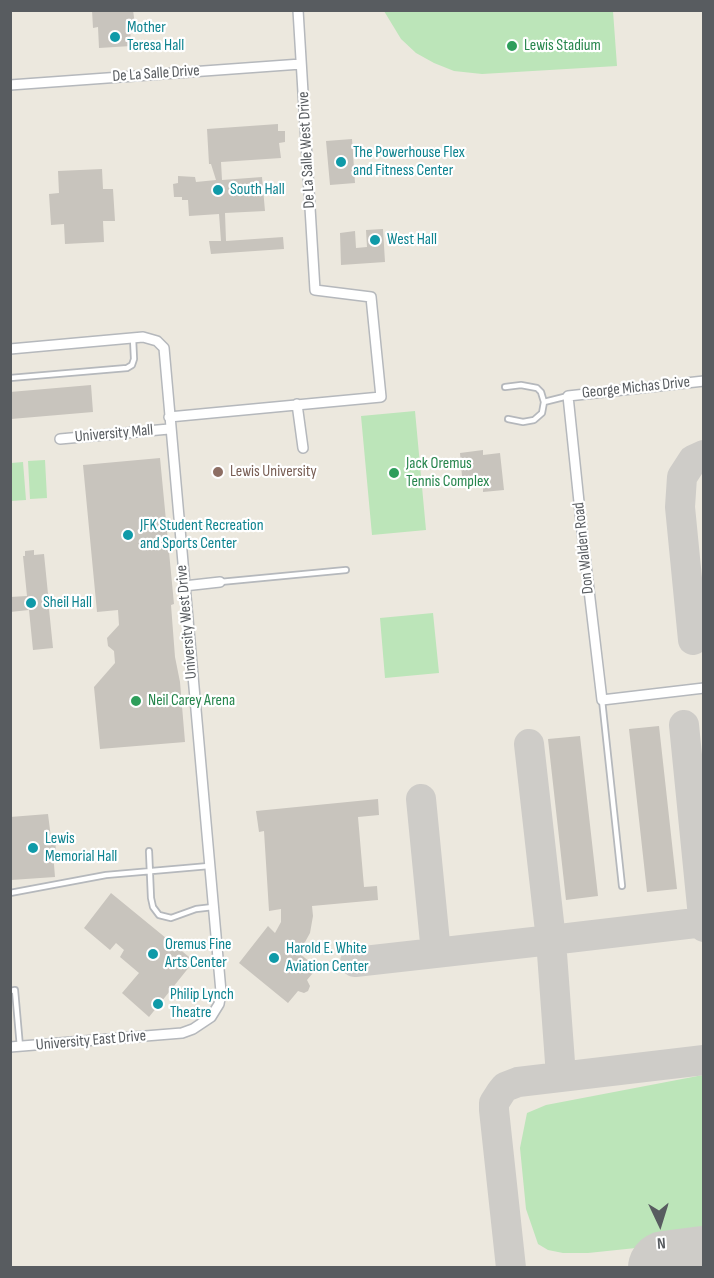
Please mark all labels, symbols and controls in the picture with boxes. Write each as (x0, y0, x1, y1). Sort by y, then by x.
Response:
place label: Mother Teresa Hall (127, 18, 184, 56)
marker: Mother Teresa Hall (108, 30, 122, 44)
place label: Lewis Stadium (524, 36, 601, 56)
marker: Lewis Stadium (505, 39, 519, 53)
street label: De La Salle Drive (112, 61, 200, 87)
street label: De La Salle West Drive (294, 91, 320, 209)
place label: The Powerhouse Flex and Fitness Center (353, 143, 465, 181)
marker: The Powerhouse Flex and Fitness Center (334, 155, 348, 169)
place label: South Hall (230, 180, 285, 200)
marker: South Hall (211, 183, 225, 197)
place label: West Hall (387, 230, 437, 250)
marker: West Hall (368, 233, 382, 247)
street label: George Michas Drive (581, 373, 691, 403)
street label: University Mall (74, 421, 154, 447)
place label: Jack Oremus Tennis Complex (406, 454, 489, 492)
place label: Lewis University (230, 462, 317, 482)
marker: Lewis University (211, 465, 225, 479)
marker: Jack Oremus Tennis Complex (387, 466, 401, 480)
street label: Don Walden Road (570, 501, 598, 595)
place label: JFK Student Recreation and Sports Center (140, 516, 264, 554)
marker: JFK Student Recreation and Sports Center (121, 528, 135, 542)
street label: University West Drive (172, 564, 202, 680)
place label: Sheil Hall (43, 593, 92, 613)
marker: Sheil Hall (24, 596, 38, 610)
place label: Neil Carey Arena (148, 691, 235, 711)
marker: Neil Carey Arena (129, 694, 143, 708)
place label: Lewis Memorial Hall (45, 829, 117, 867)
marker: Lewis Memorial Hall (26, 841, 40, 855)
place label: Oremus Fine Arts Center (165, 935, 231, 973)
place label: Harold E. White Aviation Center (286, 939, 369, 977)
marker: Oremus Fine Arts Center (146, 947, 160, 961)
marker: Harold E. White Aviation Center (267, 951, 281, 965)
place label: Philip Lynch Theatre (170, 985, 234, 1023)
marker: Philip Lynch Theatre (151, 997, 165, 1011)
street label: University East Drive (35, 1027, 147, 1055)
north arrow (630, 1194, 690, 1254)
text: N (656, 1233, 666, 1252)

